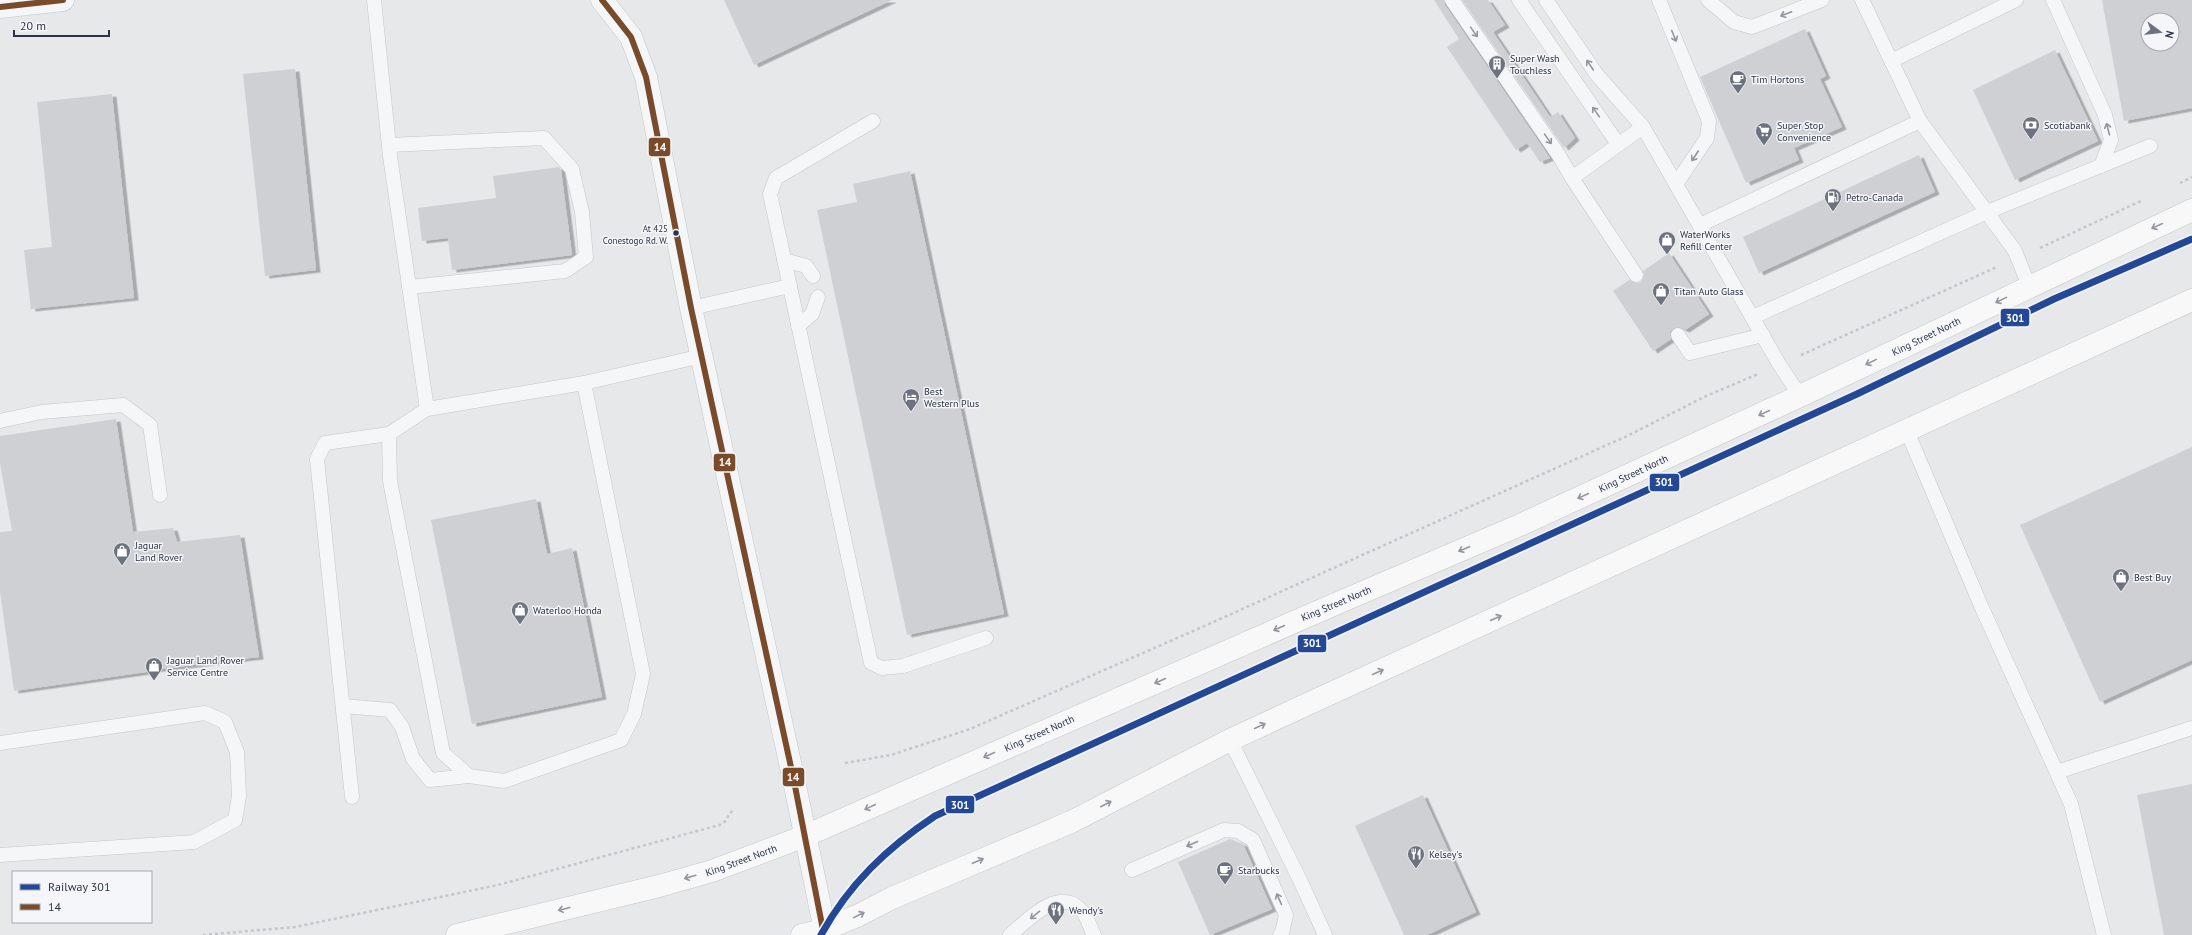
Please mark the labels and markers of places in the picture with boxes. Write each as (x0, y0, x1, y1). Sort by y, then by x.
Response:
place label: Super Wash Touchless (1510, 52, 1560, 77)
building icon: Super Wash Touchless (1487, 54, 1507, 79)
cafe icon: Tim Hortons (1728, 69, 1748, 94)
place label: Tim Hortons (1751, 73, 1804, 86)
bank icon: Scotiabank (2021, 115, 2041, 140)
place label: Super Stop Convenience (1777, 119, 1831, 144)
place label: Scotiabank (2044, 119, 2091, 132)
supermarket icon: Super Stop Convenience (1754, 121, 1774, 146)
fuel station icon: Petro-Canada (1823, 187, 1843, 212)
place label: Petro-Canada (1846, 191, 1903, 204)
place label: At 425 Conestogo Rd. W. (603, 223, 668, 246)
marker: At 425 Conestogo Rd. W. (671, 228, 681, 238)
place label: WaterWorks Refill Center (1680, 228, 1733, 253)
shop icon: WaterWorks Refill Center (1657, 230, 1677, 255)
shop icon: Titan Auto Glass (1651, 281, 1671, 306)
place label: Titan Auto Glass (1674, 285, 1743, 298)
place label: Best Western Plus (924, 385, 979, 410)
hotel icon: Best Western Plus (901, 387, 921, 412)
place label: Jaguar Land Rover (134, 539, 183, 564)
shop icon: Jaguar Land Rover (112, 541, 132, 566)
shop icon: Best Buy (2111, 567, 2131, 592)
place label: Best Buy (2134, 571, 2171, 584)
shop icon: Waterloo Honda (510, 600, 530, 625)
place label: Waterloo Honda (533, 604, 602, 617)
place label: Jaguar Land Rover Service Centre (166, 654, 245, 679)
shop icon: Jaguar Land Rover Service Centre (144, 656, 164, 681)
restaurant icon: Kelsey's (1406, 844, 1426, 869)
place label: Kelsey's (1429, 848, 1462, 861)
cafe icon: Starbucks (1215, 860, 1235, 885)
place label: Starbucks (1238, 864, 1279, 877)
restaurant icon: Wendy's (1046, 900, 1066, 925)
place label: Wendy's (1069, 904, 1103, 917)

